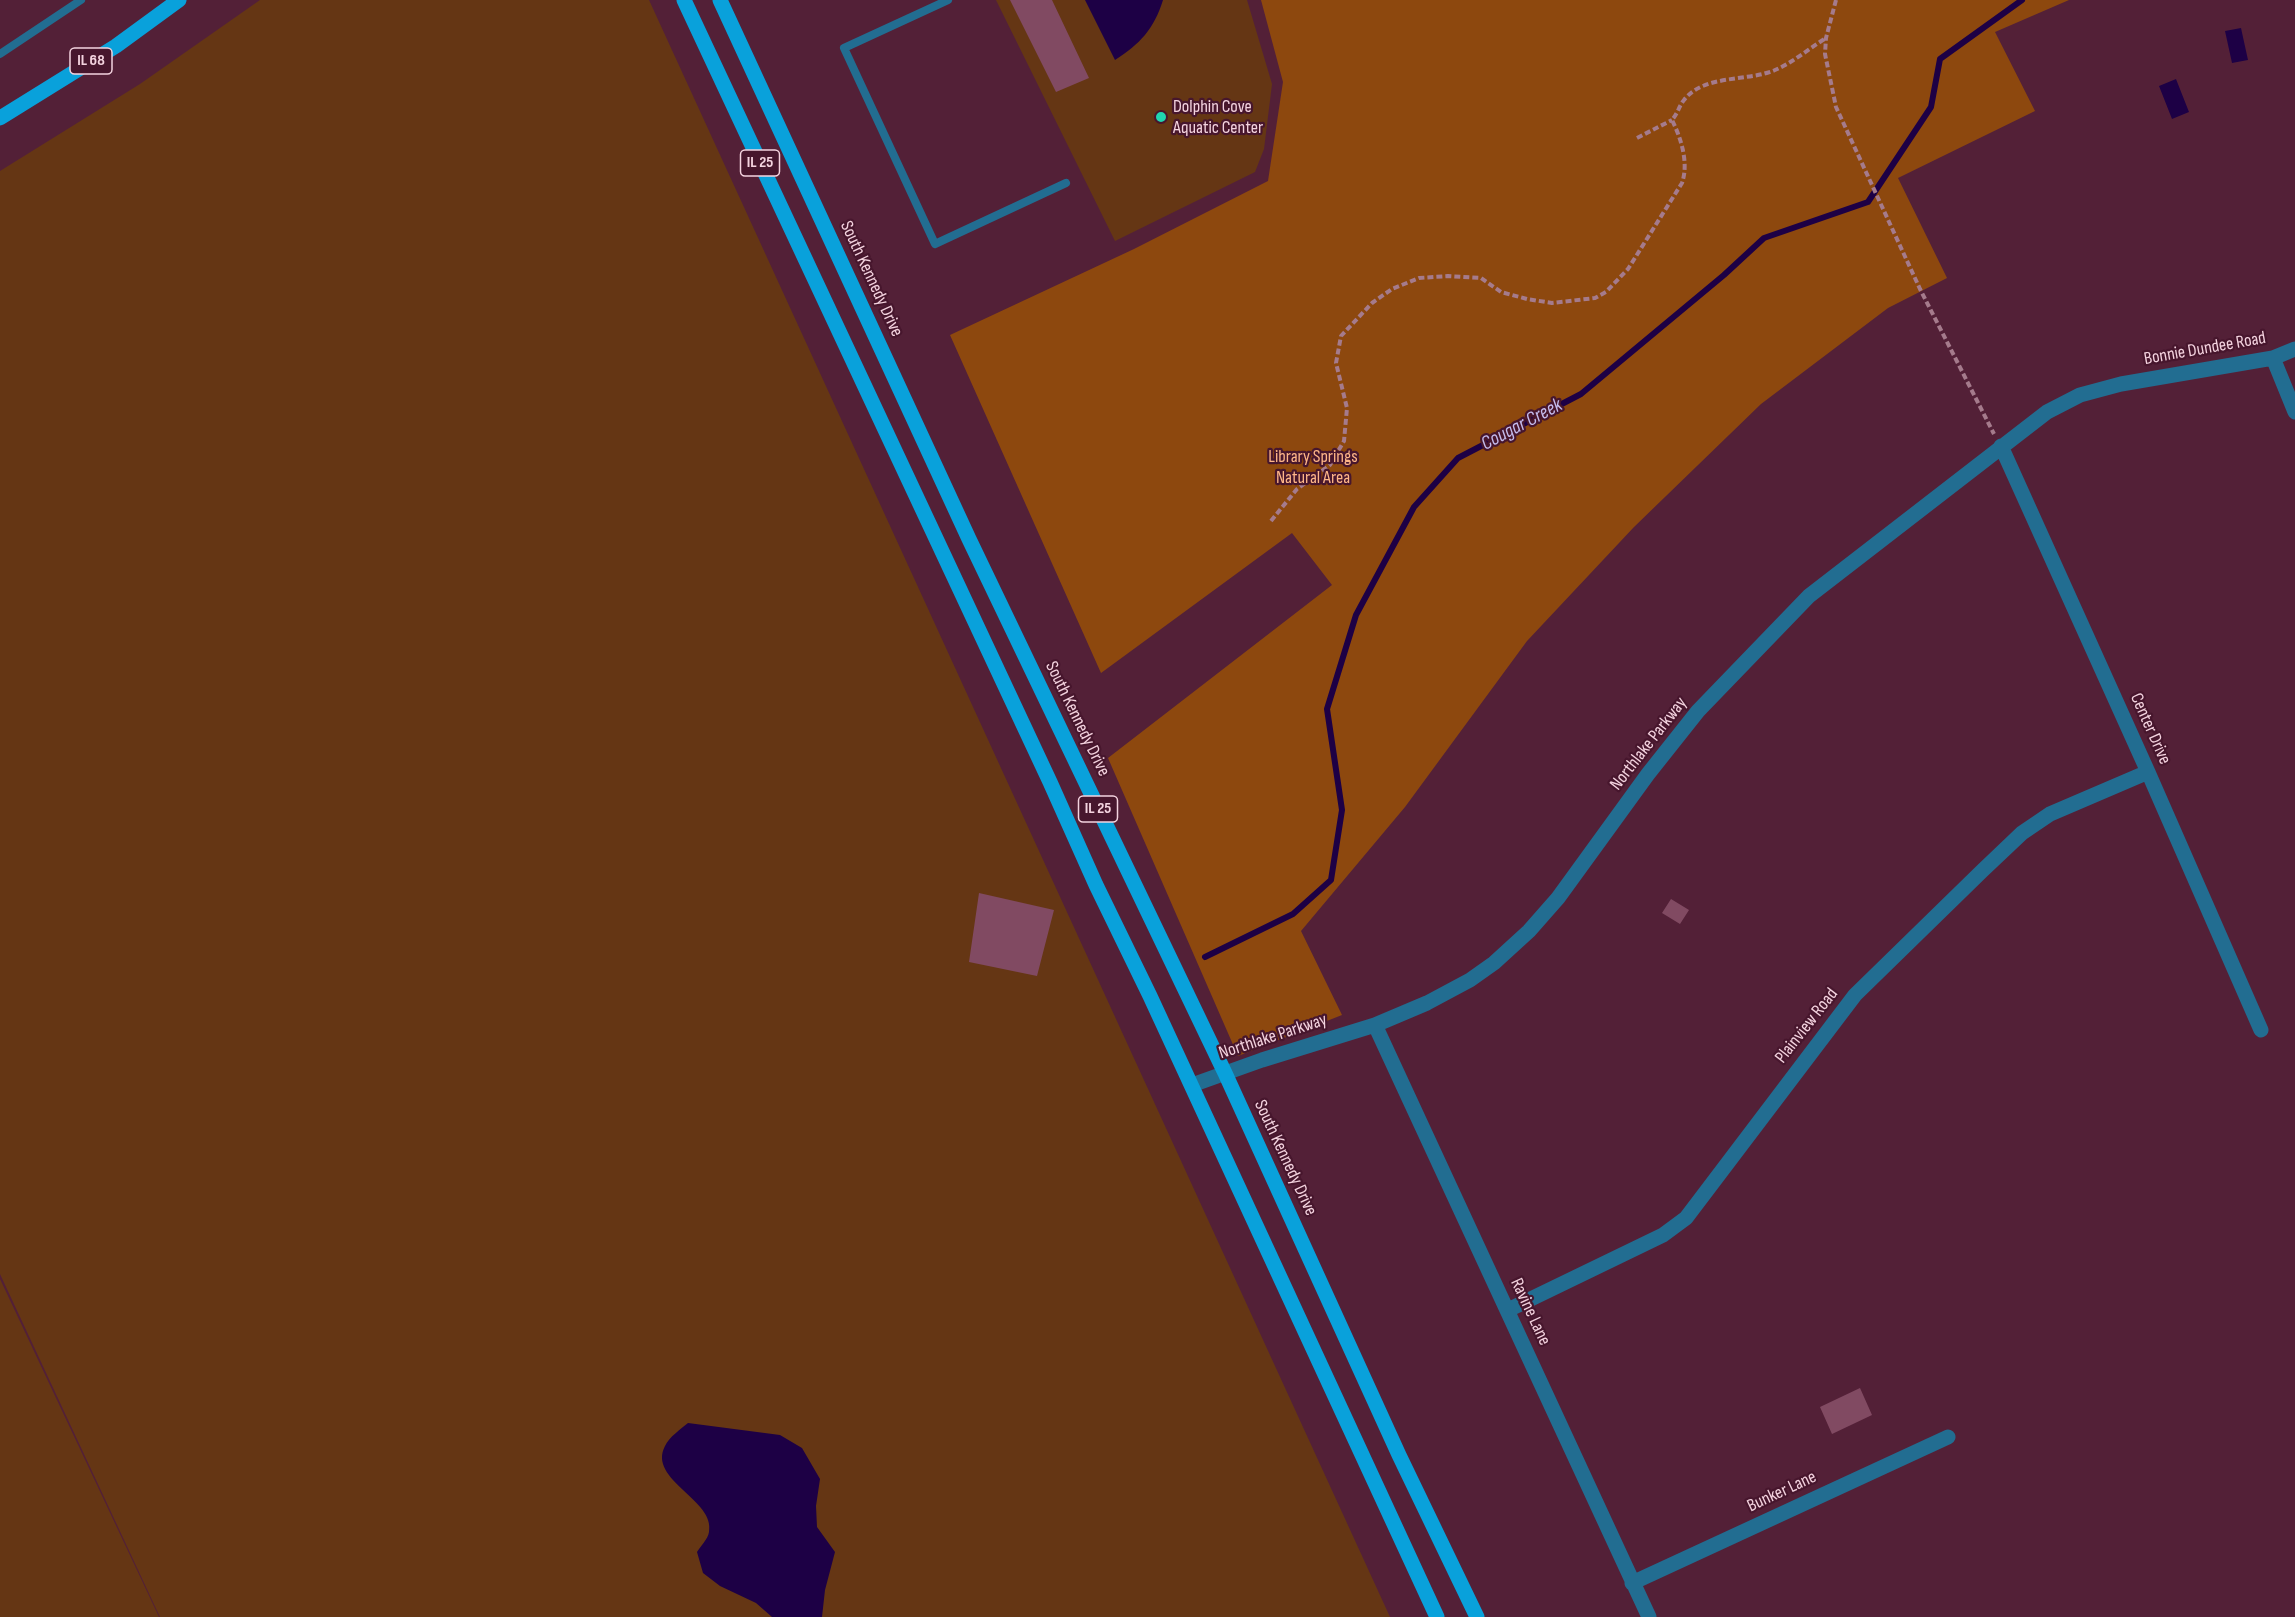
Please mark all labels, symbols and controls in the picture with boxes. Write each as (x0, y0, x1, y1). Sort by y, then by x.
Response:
road number: IL 68 (70, 48, 112, 74)
place label: Dolphin Cove Aquatic Center (1173, 96, 1263, 138)
marker: Dolphin Cove Aquatic Center (1154, 110, 1168, 124)
road number: IL 25 (740, 150, 780, 176)
street label: South Kennedy Drive (835, 218, 907, 340)
street label: Bonnie Dundee Road (2142, 328, 2268, 370)
water label: Cougar Creek (1477, 394, 1567, 456)
park label: Library Springs Natural Area (1268, 446, 1358, 488)
street label: South Kennedy Drive (1040, 658, 1114, 780)
street label: Center Drive (2125, 690, 2175, 768)
street label: Northlake Parkway (1606, 693, 1692, 795)
road number: IL 25 (1078, 796, 1118, 822)
street label: Plainview Road (1771, 984, 1843, 1068)
street label: Northlake Parkway (1216, 1009, 1330, 1065)
street label: South Kennedy Drive (1249, 1097, 1321, 1219)
street label: Ravine Lane (1505, 1275, 1555, 1349)
street label: Bunker Lane (1744, 1467, 1820, 1517)

